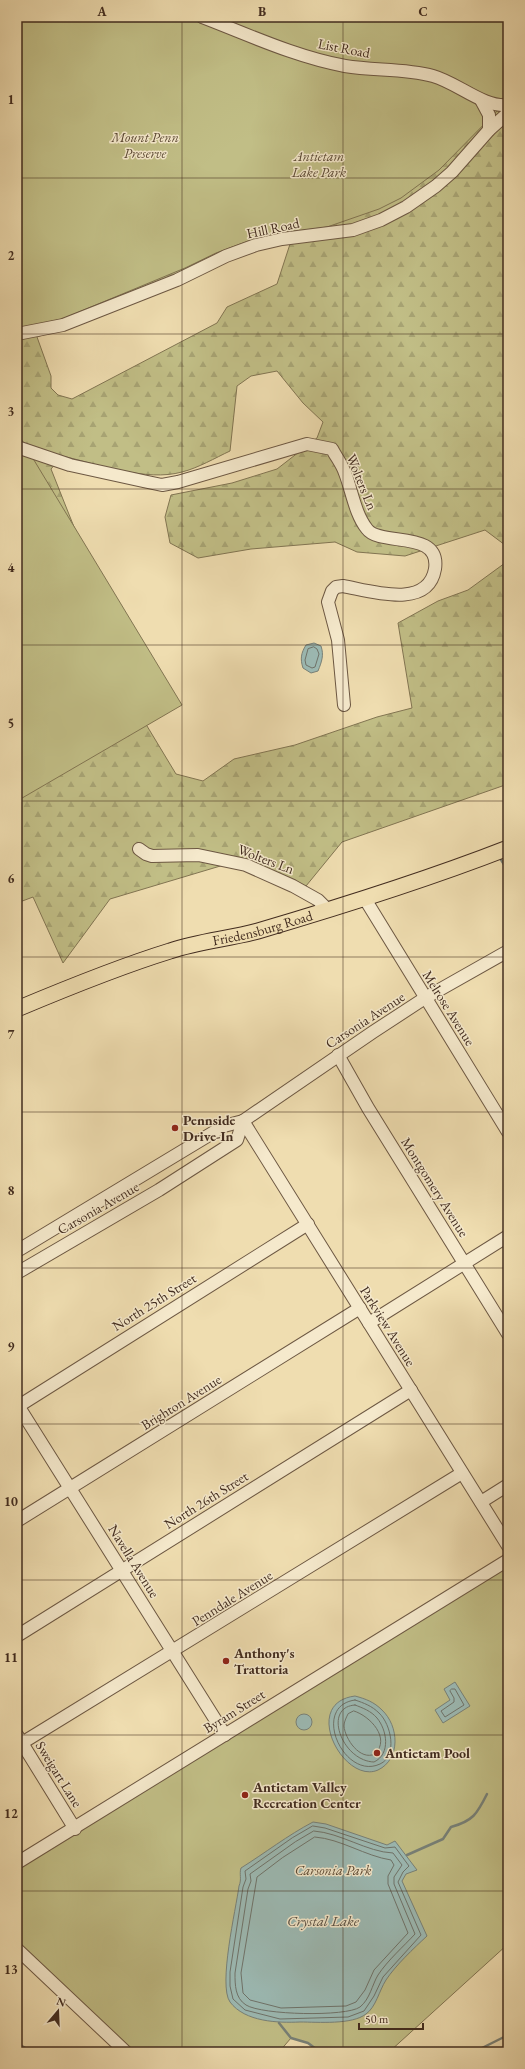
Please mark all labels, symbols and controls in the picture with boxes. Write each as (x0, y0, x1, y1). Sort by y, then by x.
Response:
text: A (96, 3, 107, 20)
text: B (258, 3, 266, 20)
text: C (418, 3, 428, 20)
street label: List Road (316, 34, 372, 62)
text: 1 (8, 91, 15, 108)
park label: Mount Penn Preserve (110, 128, 179, 162)
park label: Antietam Lake Park (291, 147, 347, 181)
street label: Hill Road (245, 213, 302, 242)
text: 2 (8, 247, 15, 264)
text: 3 (8, 403, 15, 420)
street label: Wolters Ln (343, 451, 382, 513)
text: 4 (8, 559, 15, 576)
text: 5 (8, 715, 14, 732)
street label: Wolters Ln (235, 840, 297, 878)
text: 6 (8, 870, 15, 887)
street label: Friedensburg Road (211, 906, 316, 949)
street label: Melrose Avenue (419, 967, 480, 1050)
street label: Carsonia Avenue (322, 987, 409, 1052)
text: 7 (8, 1026, 15, 1043)
place label: Pennside Drive-In (183, 1111, 235, 1145)
marker: Pennside Drive-In (170, 1123, 180, 1133)
street label: Montgomery Avenue (397, 1134, 473, 1241)
street label: Carsonia Avenue (54, 1177, 142, 1239)
text: 8 (8, 1182, 15, 1199)
street label: North 25th Street (109, 1269, 200, 1335)
street label: Parkview Avenue (356, 1282, 420, 1370)
text: 9 (8, 1338, 15, 1355)
street label: Brighton Avenue (138, 1370, 225, 1434)
street label: North 26th Street (161, 1467, 252, 1533)
text: 10 (4, 1493, 18, 1510)
street label: Navella Avenue (104, 1521, 164, 1601)
street label: Penndale Avenue (188, 1566, 276, 1630)
place label: Anthony's Trattoria (233, 1644, 295, 1678)
text: 11 (4, 1649, 18, 1666)
marker: Anthony's Trattoria (221, 1656, 231, 1666)
street label: Byram Street (200, 1685, 269, 1737)
street label: Sweigart Lane (32, 1738, 87, 1811)
place label: Antietam Pool (384, 1744, 470, 1762)
marker: Antietam Pool (372, 1748, 382, 1758)
place label: Antietam Valley Recreation Center (252, 1778, 361, 1812)
marker: Antietam Valley Recreation Center (240, 1790, 250, 1800)
text: 12 (4, 1805, 18, 1822)
park label: Carsonia Park (295, 1861, 372, 1879)
water label: Crystal Lake (287, 1911, 360, 1930)
text: 13 (4, 1961, 18, 1978)
north arrow (38, 1991, 78, 2031)
text: N (55, 1993, 68, 2010)
scale bar (359, 2005, 423, 2031)
text: 50 m (365, 2011, 389, 2027)

